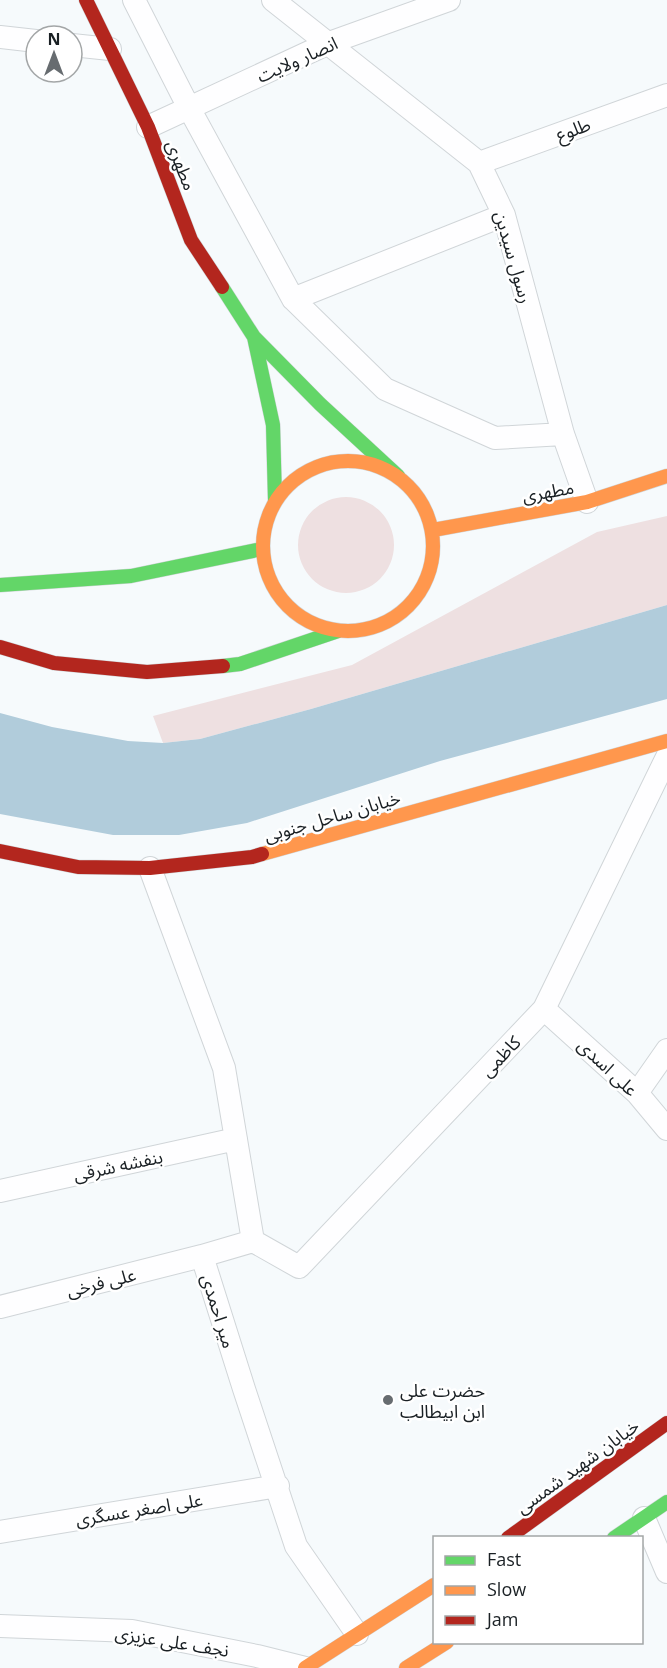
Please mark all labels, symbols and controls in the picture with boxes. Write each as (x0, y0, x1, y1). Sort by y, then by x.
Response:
north arrow (24, 24, 84, 84)
text: N (47, 28, 61, 50)
street label: انصار ولایت (253, 30, 341, 88)
street label: طلوع (552, 112, 595, 149)
street label: مطهری (161, 136, 203, 194)
street label: رسول سیدین (489, 208, 539, 306)
street label: مطهری (520, 475, 576, 507)
street label: خیابان ساحل جنوبی (261, 785, 403, 847)
street label: کاظمی (475, 1030, 526, 1082)
street label: علی اسدی (573, 1033, 643, 1101)
street label: بنفشه شرقی (71, 1144, 165, 1186)
street label: علی فرخی (64, 1262, 138, 1302)
street label: میر احمدی (196, 1271, 242, 1351)
place label: حضرت علی ابن ابیطالب (400, 1378, 485, 1423)
marker: حضرت علی ابن ابیطالب (381, 1393, 395, 1407)
street label: خیابان شهید شمسی (511, 1413, 643, 1519)
street label: علی اصغر عسگری (74, 1487, 204, 1531)
legend (433, 1536, 643, 1644)
text: Fast (487, 1547, 521, 1571)
text: Slow (487, 1577, 526, 1601)
text: Jam (485, 1607, 519, 1631)
street label: نجف علی عزیزی (113, 1620, 231, 1662)

